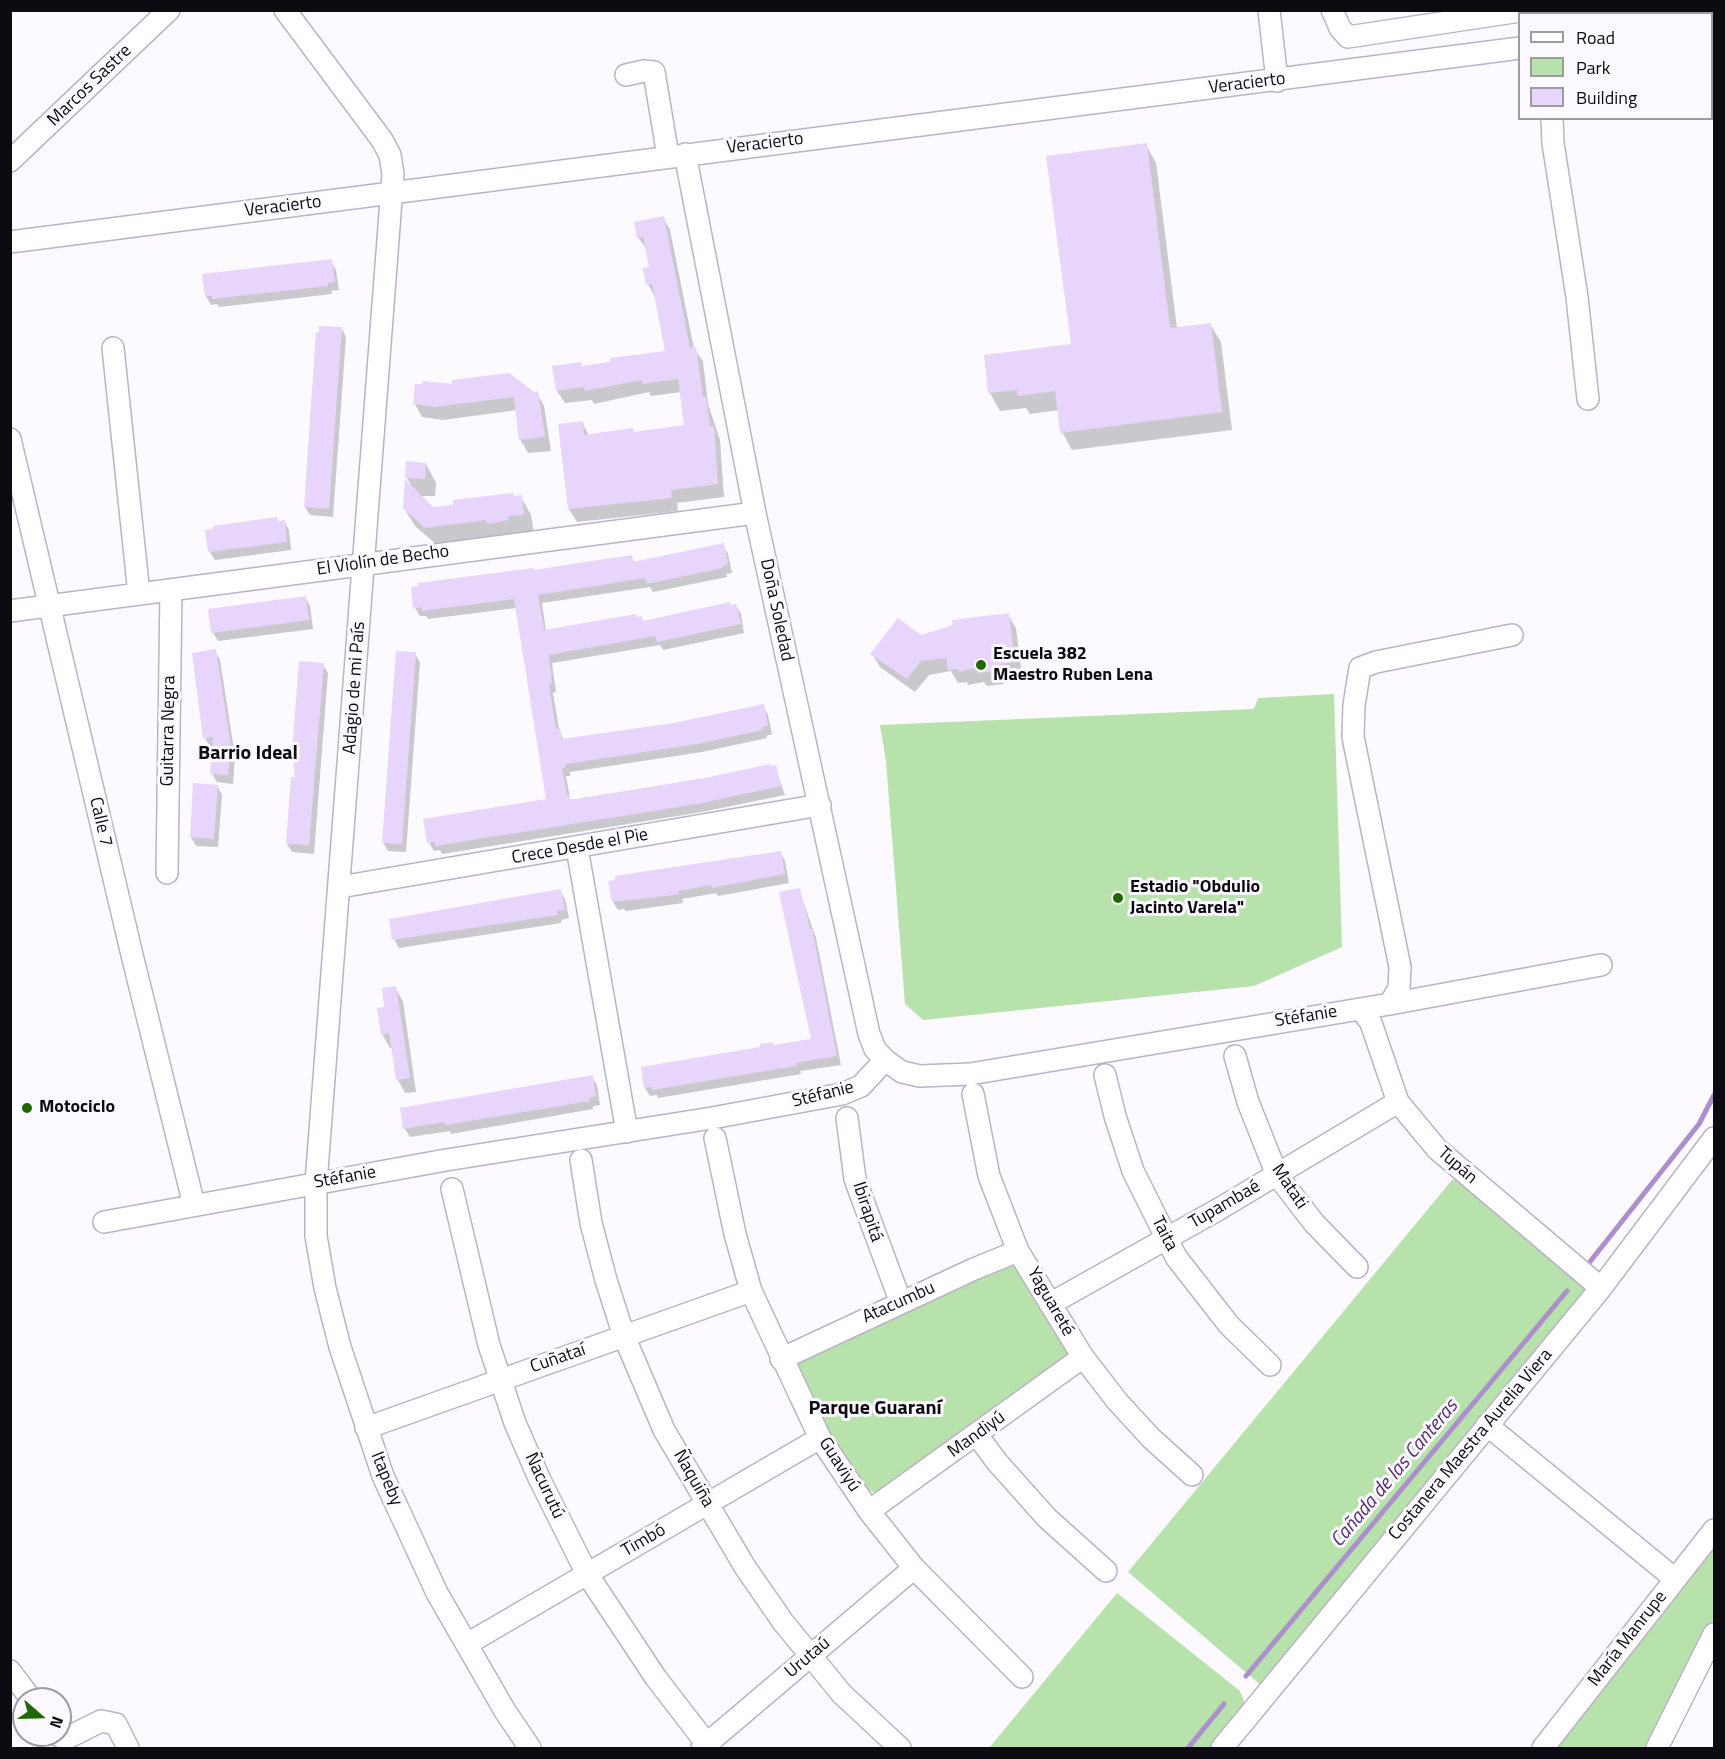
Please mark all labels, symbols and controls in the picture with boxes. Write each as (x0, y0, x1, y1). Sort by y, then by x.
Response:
legend (1518, 12, 1713, 120)
text: Road (1576, 24, 1615, 51)
street label: Marcos Sastre (44, 41, 136, 131)
text: Park (1576, 54, 1610, 81)
street label: Veracierto (1207, 69, 1287, 99)
text: Building (1576, 84, 1637, 111)
street label: Veracierto (725, 129, 805, 159)
street label: Veracierto (243, 192, 323, 222)
street label: El Violín de Becho (315, 541, 451, 581)
street label: Doña Soledad (755, 557, 797, 663)
street label: Adagio de mi País (340, 621, 370, 755)
place label: Escuela 382 Maestro Ruben Lena (993, 644, 1153, 686)
marker: Escuela 382 Maestro Ruben Lena (974, 658, 988, 672)
street label: Guitarra Negra (157, 675, 181, 787)
district label: Barrio Ideal (198, 742, 298, 766)
street label: Calle 7 (84, 795, 116, 849)
street label: Crece Desde el Pie (510, 824, 650, 870)
place label: Estadio "Obdulio Jacinto Varela" (1130, 877, 1260, 920)
marker: Estadio "Obdulio Jacinto Varela" (1111, 891, 1125, 905)
street label: Stéfanie (1273, 1001, 1339, 1033)
street label: Stéfanie (790, 1077, 856, 1113)
place label: Motociclo (39, 1097, 115, 1119)
marker: Motociclo (20, 1101, 34, 1115)
street label: Tupán (1433, 1143, 1481, 1189)
street label: Matati (1266, 1160, 1312, 1214)
street label: Stéfanie (312, 1162, 378, 1194)
street label: Tupambaé (1186, 1176, 1264, 1234)
street label: Ibirapitá (847, 1179, 887, 1245)
street label: Taita (1146, 1213, 1182, 1255)
street label: Yaguareté (1022, 1264, 1078, 1340)
street label: Atacumbu (859, 1277, 939, 1329)
street label: Cuñataí (527, 1339, 589, 1379)
street label: Costanera Maestra Aurelia Viera (1385, 1345, 1557, 1545)
water label: Cañada de las Canteras (1326, 1395, 1464, 1553)
district label: Parque Guaraní (808, 1397, 942, 1421)
street label: Mandiyú (944, 1407, 1010, 1463)
street label: Guaviyú (813, 1434, 865, 1496)
street label: Ñaquiña (668, 1446, 718, 1512)
street label: Itapeby (365, 1449, 407, 1509)
street label: Ñacurutú (519, 1450, 569, 1522)
street label: Timbó (618, 1520, 670, 1562)
street label: María Manrupe (1584, 1587, 1672, 1691)
street label: Urutaú (781, 1633, 835, 1683)
north arrow (12, 1687, 72, 1747)
text: N (44, 1713, 70, 1732)

